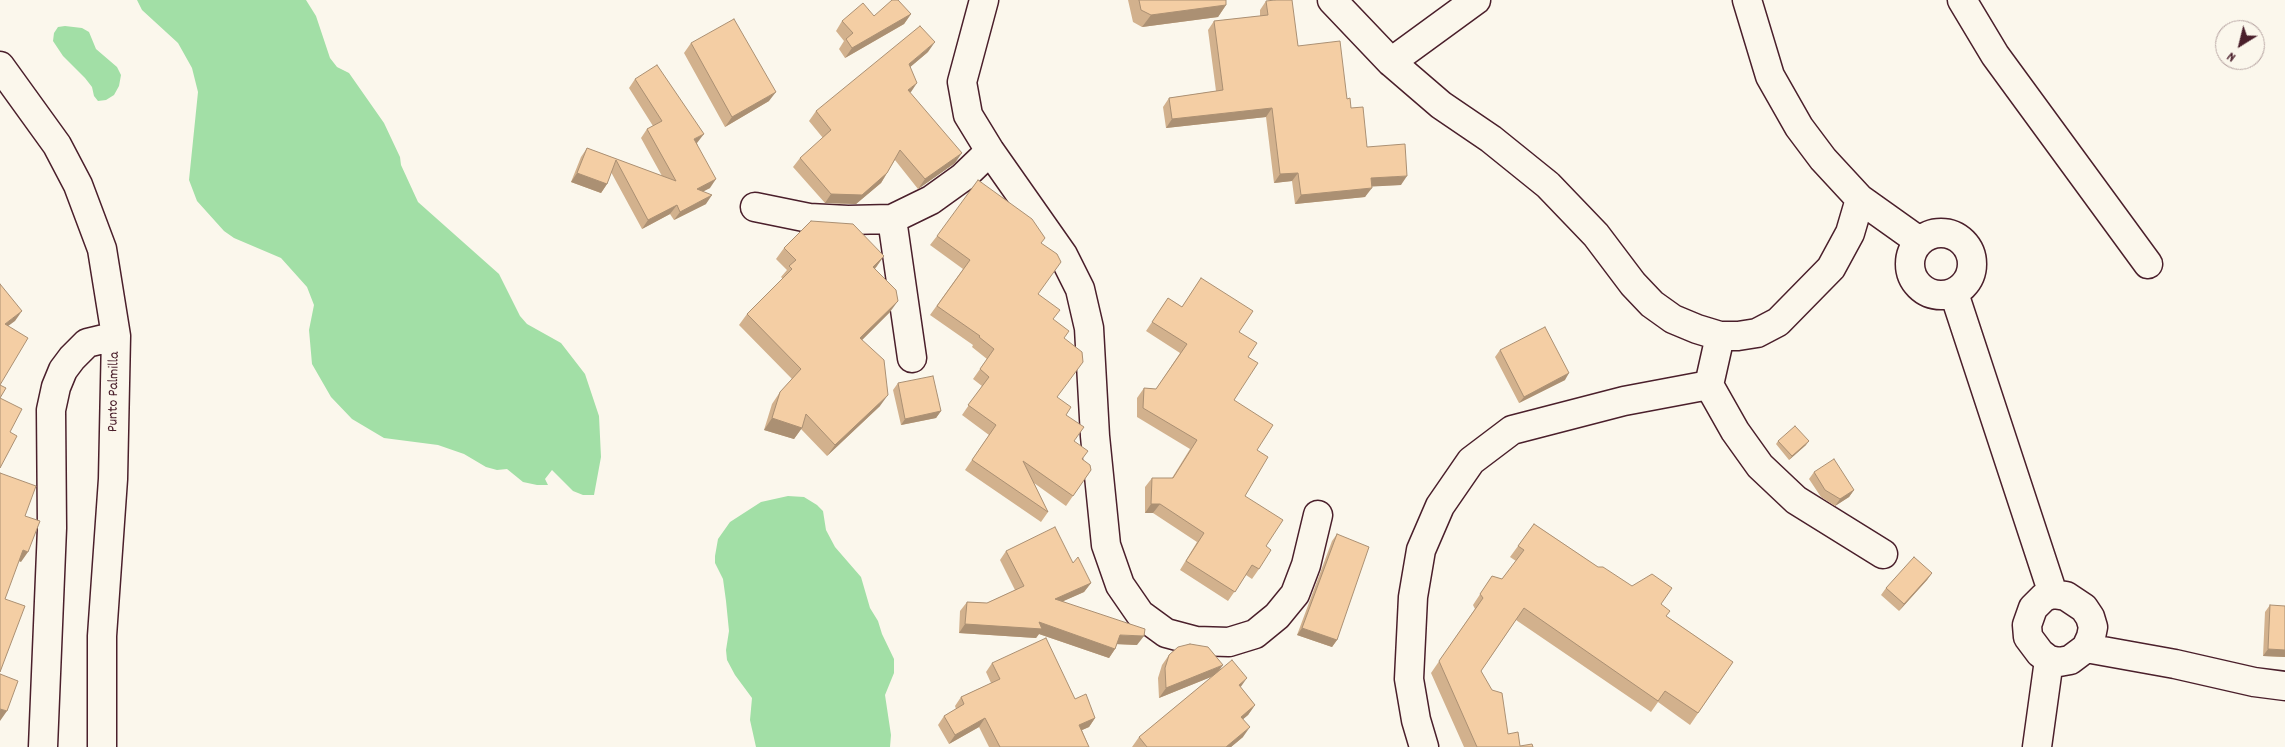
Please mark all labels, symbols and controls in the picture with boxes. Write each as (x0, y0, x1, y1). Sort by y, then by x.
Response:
north arrow (2215, 20, 2265, 70)
text: N (2223, 46, 2240, 66)
street label: Punto Palmilla (105, 352, 125, 432)

